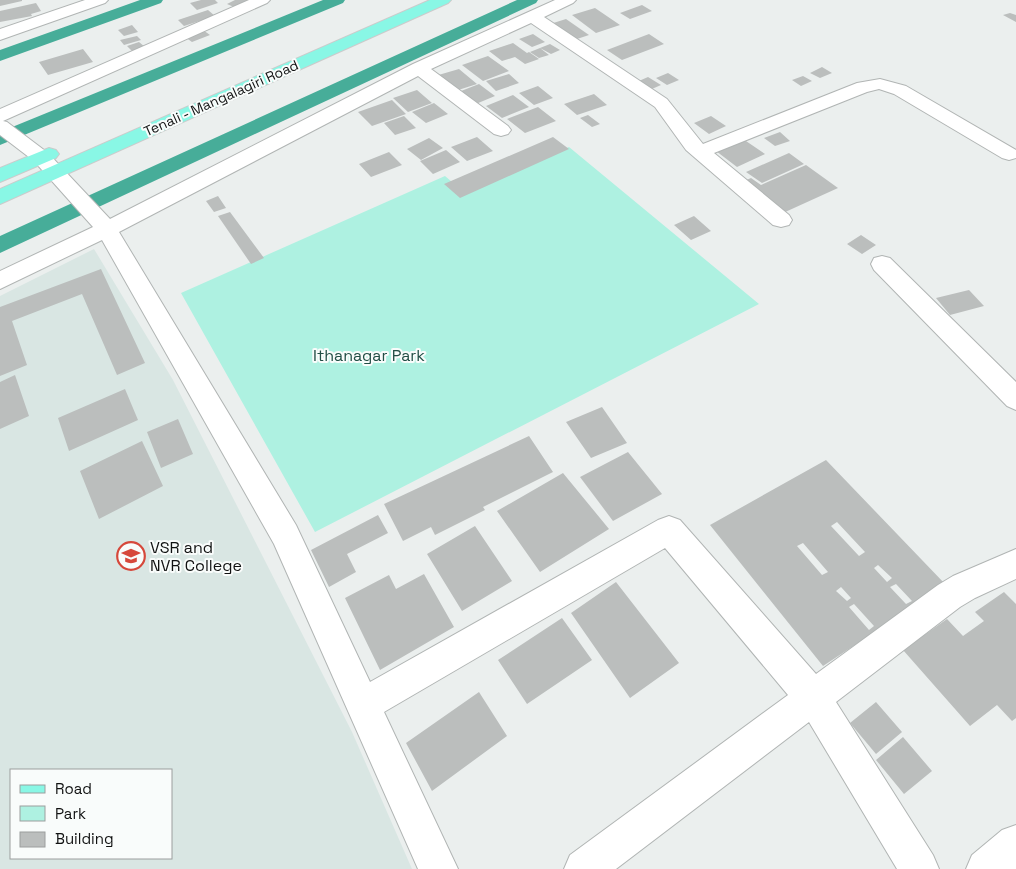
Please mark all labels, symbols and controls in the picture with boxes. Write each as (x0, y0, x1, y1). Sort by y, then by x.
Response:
street label: Tenali - Mangalagiri Road (141, 56, 301, 140)
park label: Ithanagar Park (313, 345, 425, 366)
place label: VSR and NVR College (150, 537, 242, 576)
school or university icon: VSR and NVR College (116, 541, 146, 571)
legend (10, 769, 172, 859)
text: Road (55, 779, 92, 798)
text: Park (55, 804, 86, 823)
text: Building (55, 829, 114, 848)

